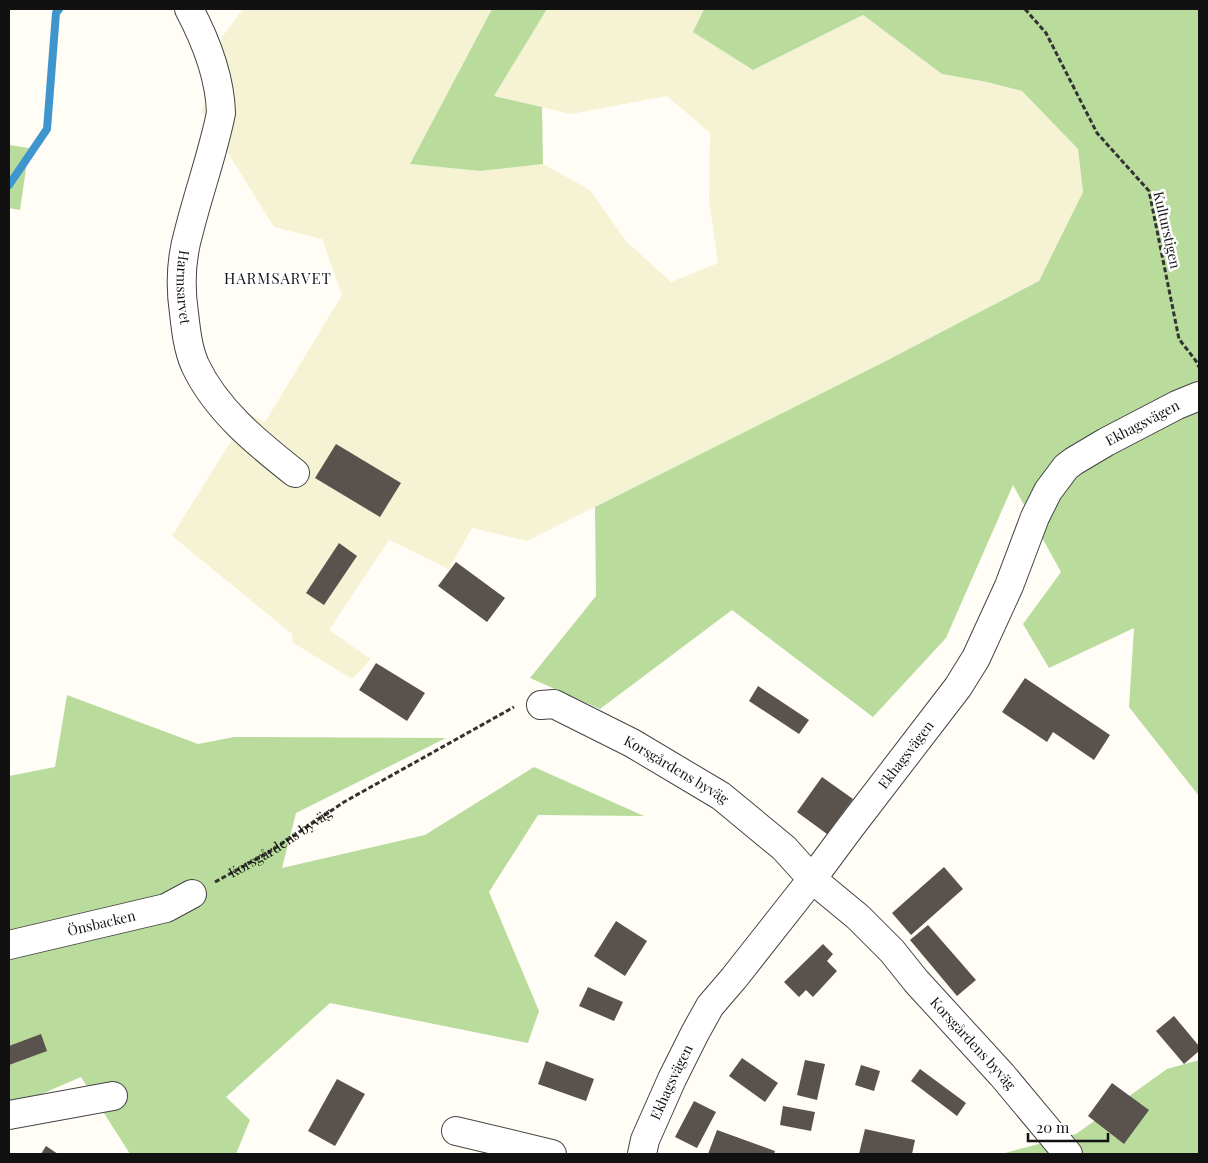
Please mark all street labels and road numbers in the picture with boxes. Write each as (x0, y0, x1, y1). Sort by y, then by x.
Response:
street label: Kulturstigen (1149, 189, 1186, 271)
street label: Harmsarvet (173, 249, 195, 327)
street label: Ekhagsvägen (1102, 395, 1183, 450)
street label: Ekhagsvägen (873, 716, 938, 792)
street label: Korsgårdens byväg (621, 731, 734, 808)
street label: Korsgårdens byväg (225, 803, 336, 882)
street label: Önsbacken (65, 905, 138, 940)
street label: Korsgårdens byväg (926, 993, 1021, 1094)
street label: Ekhagsvägen (645, 1040, 697, 1122)

